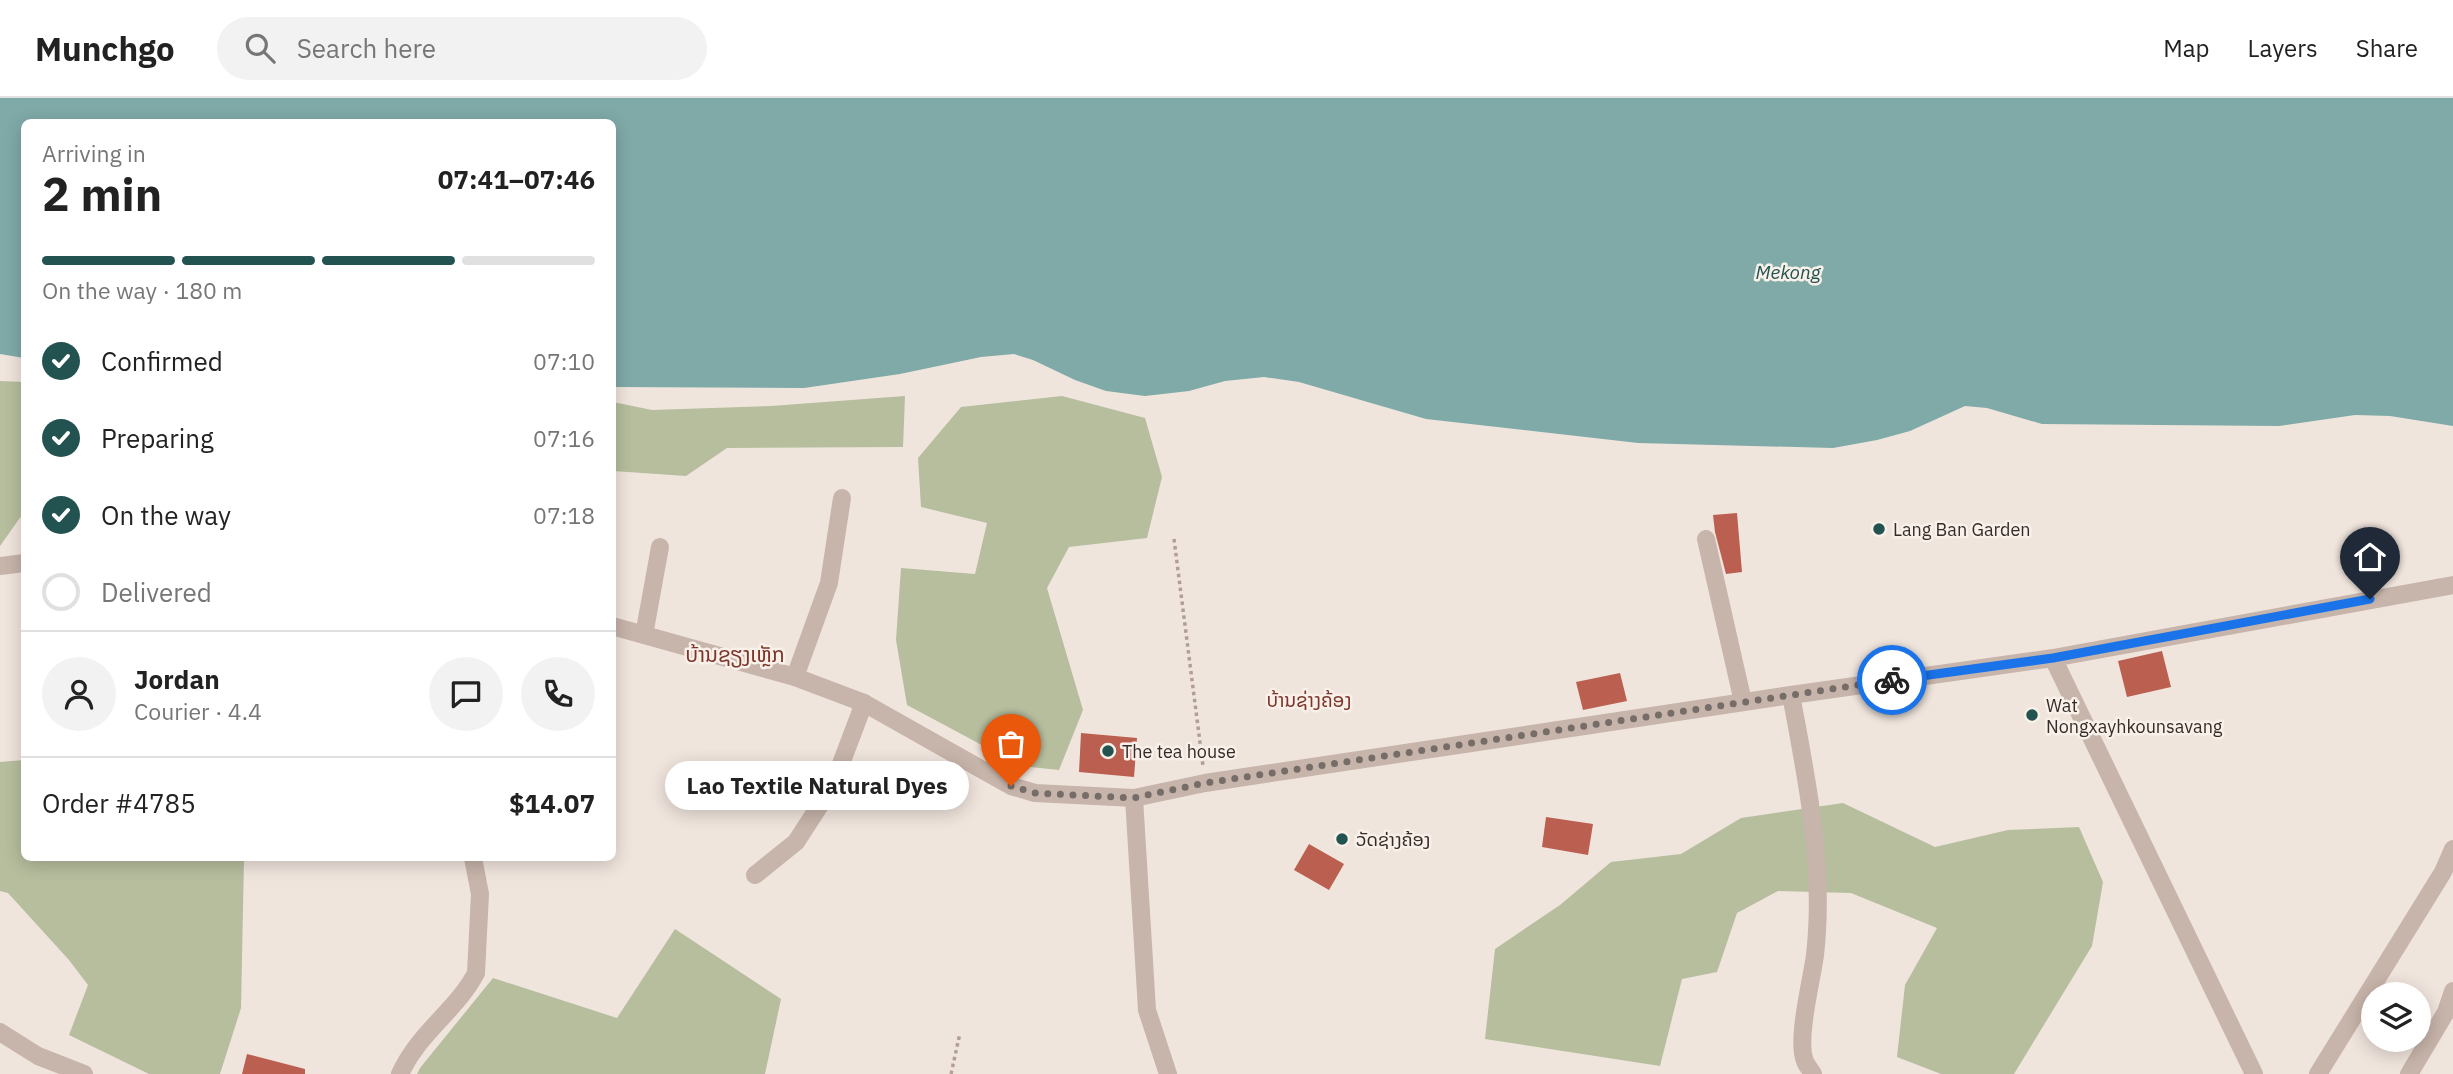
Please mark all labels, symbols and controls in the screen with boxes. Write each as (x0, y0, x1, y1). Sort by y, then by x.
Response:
search box (217, 17, 707, 80)
text: Munchgo (35, 27, 175, 70)
icon: search (241, 29, 279, 67)
text: Search here (297, 31, 436, 65)
text: Map (2163, 32, 2210, 64)
text: Layers (2248, 32, 2318, 64)
text: Share (2356, 32, 2418, 64)
text: Arriving in (42, 138, 146, 168)
text: 07:41–07:46 (438, 162, 595, 196)
text: 2 min (42, 164, 162, 224)
water label: Mekong (1756, 260, 1822, 284)
text: On the way · 180 m (42, 275, 242, 305)
icon: check (42, 342, 80, 380)
text: Confirmed (101, 344, 223, 378)
text: 07:10 (533, 346, 595, 376)
icon: check (42, 419, 80, 457)
text: Preparing (101, 421, 214, 455)
text: 07:16 (533, 423, 595, 453)
icon: check (42, 496, 80, 534)
text: On the way (101, 498, 231, 532)
text: 07:18 (533, 500, 595, 530)
place label: Lang Ban Garden (1893, 518, 2031, 541)
marker: Lang Ban Garden (1871, 521, 1887, 537)
pin (2340, 527, 2400, 599)
icon: home (2351, 538, 2389, 576)
text: Delivered (101, 575, 212, 609)
district label: ບ້ານຊຽງເຫຼັກ (685, 640, 785, 668)
courier (1857, 645, 1927, 715)
button: person (42, 657, 116, 731)
button: chat (429, 657, 503, 731)
button: phone (521, 657, 595, 731)
icon: bike (1873, 661, 1911, 699)
text: Jordan (134, 662, 220, 696)
district label: ບ້ານຊ່າງຄ້ອງ (1267, 688, 1351, 712)
place label: Wat Nongxayhkounsavang (2046, 694, 2223, 738)
text: Courier · 4.4 (134, 696, 262, 726)
marker: Wat Nongxayhkounsavang (2024, 707, 2040, 723)
pin (981, 714, 1041, 786)
icon: bag (992, 725, 1030, 763)
place label: The tea house (1122, 740, 1236, 763)
marker: The tea house (1100, 743, 1116, 759)
callout: Lao Textile Natural Dyes (664, 762, 969, 810)
text: Lao Textile Natural Dyes (686, 770, 948, 800)
text: Order #4785 (42, 786, 196, 820)
text: $14.07 (509, 786, 595, 820)
place label: ວັດຊ່າງຄ້ອງ (1356, 828, 1430, 851)
marker: ວັດຊ່າງຄ້ອງ (1334, 831, 1350, 847)
map controls (2361, 982, 2431, 1052)
button: layers (2361, 982, 2431, 1052)

